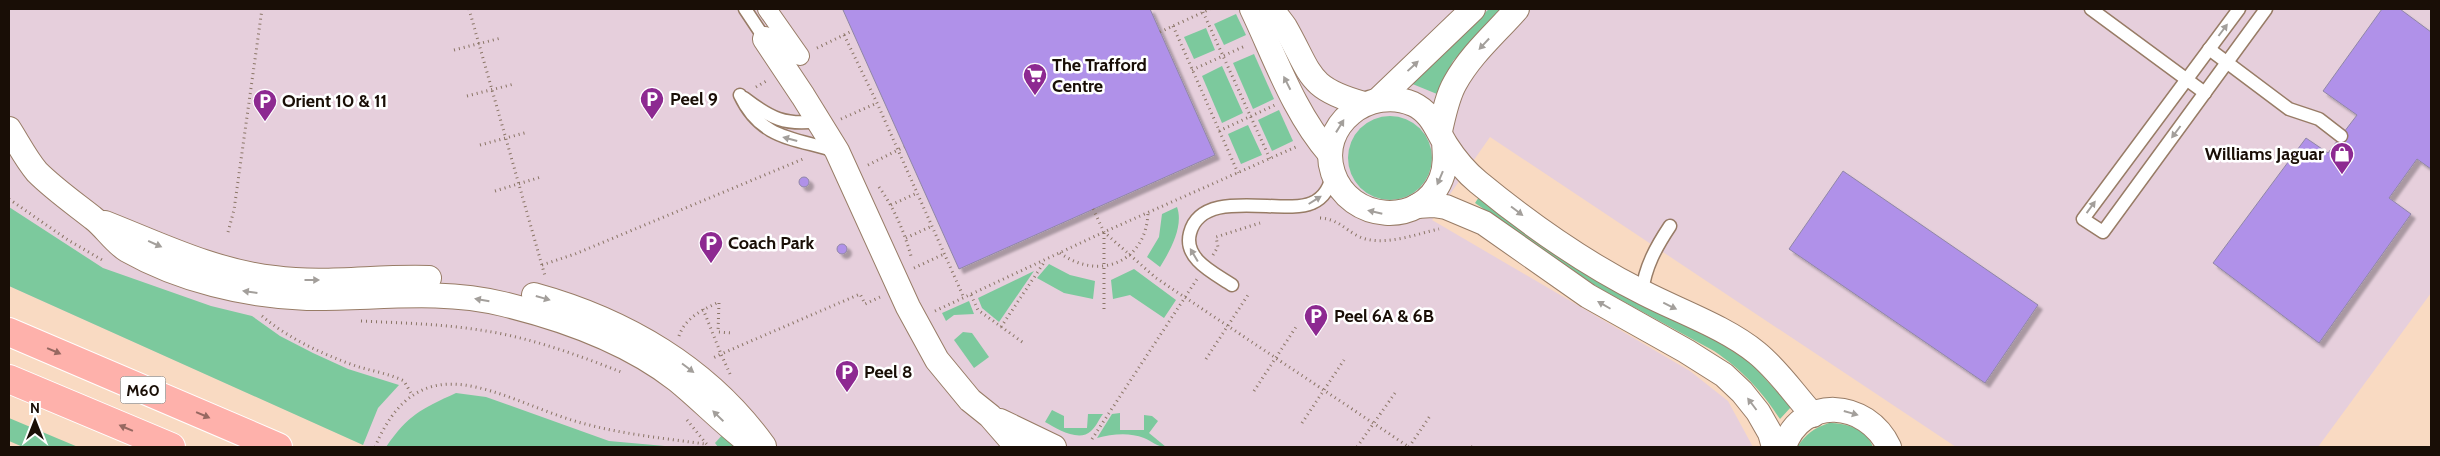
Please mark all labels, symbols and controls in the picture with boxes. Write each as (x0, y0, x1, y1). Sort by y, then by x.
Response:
one-way arrow (2218, 23, 2228, 37)
one-way arrow (1478, 38, 1490, 50)
place label: The Trafford Centre (1052, 54, 1147, 97)
one-way arrow (1407, 60, 1419, 72)
supermarket icon: The Trafford Centre (1022, 62, 1048, 96)
one-way arrow (1283, 75, 1291, 90)
parking icon: Peel 9 (639, 86, 665, 120)
parking icon: Orient 10 & 11 (252, 88, 278, 122)
place label: Peel 9 (670, 88, 718, 110)
place label: Orient 10 & 11 (282, 90, 387, 112)
one-way arrow (1336, 120, 1345, 133)
one-way arrow (2171, 125, 2181, 139)
one-way arrow (782, 134, 797, 142)
shop icon: Williams Jaguar (2329, 141, 2355, 175)
place label: Williams Jaguar (2205, 143, 2324, 165)
one-way arrow (1436, 171, 1444, 185)
one-way arrow (1309, 196, 1322, 205)
one-way arrow (2086, 200, 2096, 214)
one-way arrow (1510, 206, 1524, 216)
one-way arrow (1367, 207, 1383, 215)
parking icon: Coach Park (698, 230, 724, 264)
place label: Coach Park (728, 232, 815, 254)
one-way arrow (148, 241, 162, 249)
one-way arrow (1190, 248, 1199, 261)
one-way arrow (305, 276, 321, 284)
one-way arrow (242, 288, 258, 296)
one-way arrow (535, 294, 550, 302)
one-way arrow (473, 295, 489, 303)
one-way arrow (1597, 300, 1610, 309)
one-way arrow (1663, 302, 1677, 310)
parking icon: Peel 6A & 6B (1303, 303, 1329, 337)
place label: Peel 6A & 6B (1334, 305, 1434, 327)
one-way arrow (47, 347, 61, 355)
parking icon: Peel 8 (834, 359, 860, 393)
place label: Peel 8 (864, 361, 913, 383)
one-way arrow (681, 363, 695, 373)
road number: M60 (120, 376, 166, 404)
north arrow (10, 396, 60, 446)
one-way arrow (1747, 397, 1757, 411)
text: N (30, 399, 40, 417)
one-way arrow (1844, 409, 1859, 417)
one-way arrow (712, 410, 724, 422)
one-way arrow (196, 412, 210, 420)
one-way arrow (119, 424, 134, 432)

